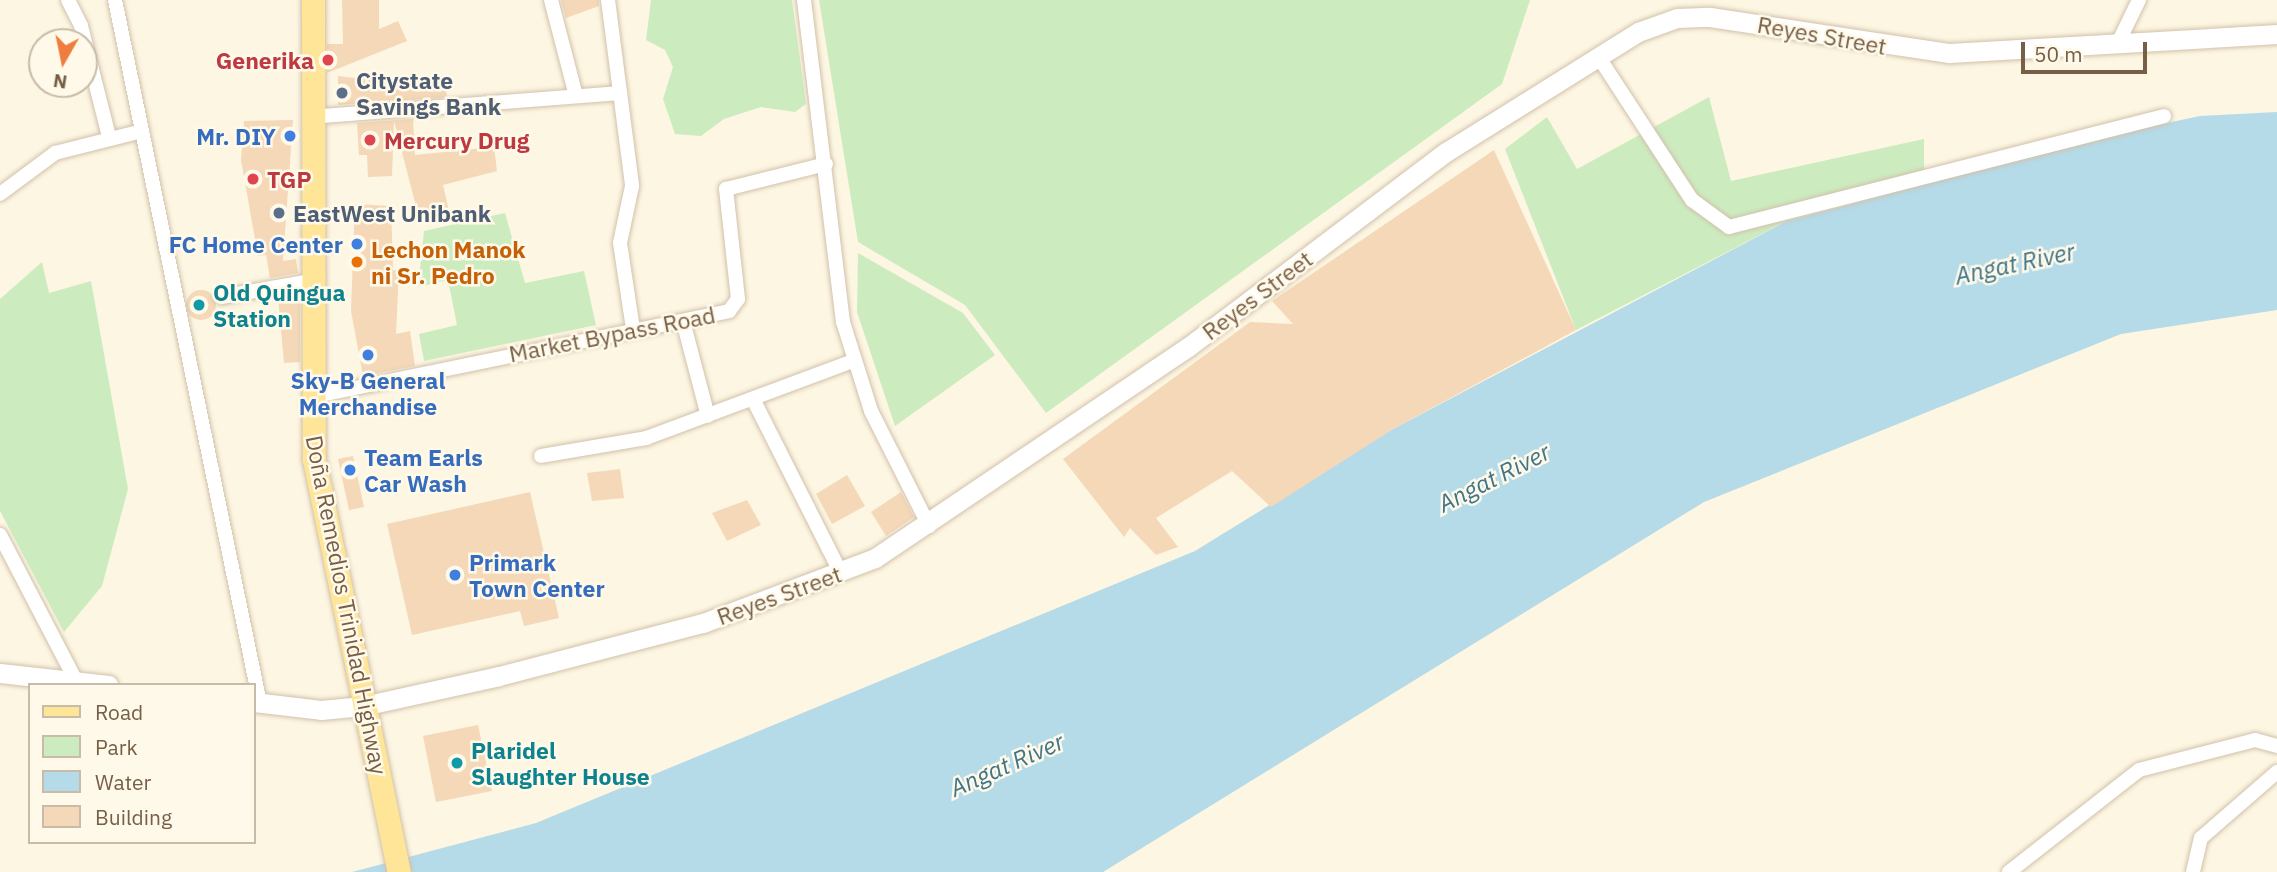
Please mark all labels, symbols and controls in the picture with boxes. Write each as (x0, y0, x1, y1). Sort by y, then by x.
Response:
street label: Reyes Street (1755, 10, 1889, 60)
north arrow (28, 28, 98, 98)
scale bar (2025, 28, 2151, 72)
text: 50 m (2034, 40, 2083, 68)
place label: Generika (216, 46, 314, 74)
marker: Generika (320, 52, 336, 68)
place label: Citystate Savings Bank (356, 66, 501, 120)
text: N (51, 69, 69, 95)
marker: Citystate Savings Bank (334, 85, 350, 101)
place label: Mr. DIY (196, 122, 276, 150)
place label: Mercury Drug (384, 126, 529, 154)
marker: Mr. DIY (282, 128, 298, 144)
marker: Mercury Drug (362, 132, 378, 148)
place label: TGP (267, 165, 311, 193)
marker: TGP (245, 171, 261, 187)
place label: EastWest Unibank (293, 199, 491, 227)
marker: EastWest Unibank (271, 205, 287, 221)
place label: FC Home Center (169, 230, 343, 258)
place label: Lechon Manok ni Sr. Pedro (371, 235, 525, 289)
marker: FC Home Center (349, 236, 365, 252)
water label: Angat River (1952, 237, 2078, 291)
street label: Reyes Street (1197, 245, 1317, 345)
marker: Lechon Manok ni Sr. Pedro (349, 254, 365, 270)
place label: Old Quingua Station (213, 278, 346, 332)
marker: Old Quingua Station (191, 297, 207, 313)
street label: Market Bypass Road (506, 300, 718, 368)
marker: Sky-B General Merchandise (360, 347, 376, 363)
place label: Sky-B General Merchandise (291, 366, 445, 420)
street label: Doña Remedios Trinidad Highway (301, 433, 393, 777)
water label: Angat River (1433, 438, 1555, 518)
place label: Team Earls Car Wash (364, 443, 483, 497)
marker: Team Earls Car Wash (342, 462, 358, 478)
place label: Primark Town Center (469, 548, 605, 602)
street label: Reyes Street (713, 560, 845, 630)
marker: Primark Town Center (447, 567, 463, 583)
legend (28, 683, 256, 844)
text: Road (95, 698, 143, 726)
water label: Angat River (945, 727, 1069, 803)
text: Park (95, 733, 138, 761)
place label: Plaridel Slaughter House (471, 736, 650, 790)
marker: Plaridel Slaughter House (449, 755, 465, 771)
text: Water (95, 768, 151, 796)
text: Building (95, 803, 172, 831)

